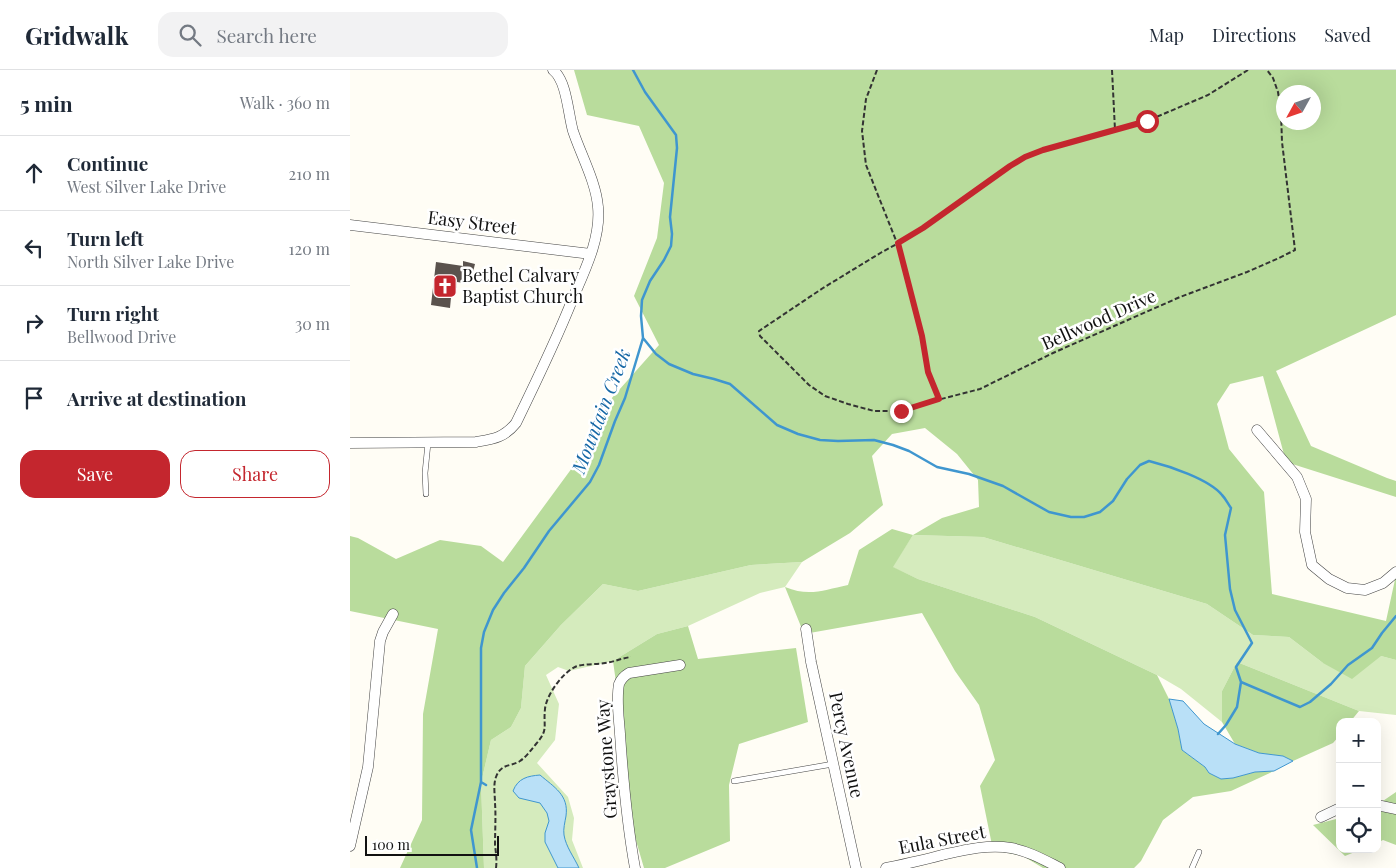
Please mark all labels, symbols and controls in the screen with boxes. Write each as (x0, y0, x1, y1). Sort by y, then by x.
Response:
search box (158, 12, 508, 57)
text: Gridwalk (25, 19, 128, 51)
icon: search (176, 21, 204, 49)
text: Search here (216, 22, 317, 48)
text: Map (1149, 23, 1184, 47)
text: Directions (1212, 23, 1296, 47)
text: Saved (1324, 23, 1371, 47)
north arrow (1276, 85, 1321, 130)
text: 5 min (20, 89, 73, 117)
text: Walk · 360 m (240, 92, 330, 113)
route start (1136, 110, 1159, 133)
text: Continue (67, 150, 148, 176)
icon: ahead (20, 159, 48, 187)
text: 210 m (289, 163, 330, 184)
text: West Silver Lake Drive (67, 176, 226, 197)
street label: Easy Street (426, 205, 519, 239)
text: Turn left (67, 225, 144, 251)
icon: left (20, 234, 48, 262)
text: 120 m (289, 238, 330, 259)
text: North Silver Lake Drive (67, 251, 234, 272)
place label: Bethel Calvary Baptist Church (462, 263, 584, 308)
church icon: Bethel Calvary Baptist Church (432, 273, 458, 299)
street label: Bellwood Drive (1038, 283, 1160, 355)
text: Turn right (67, 300, 159, 326)
icon: right (20, 309, 48, 337)
text: 30 m (295, 313, 330, 334)
text: Bellwood Drive (67, 326, 176, 347)
water label: Mountain Creek (564, 344, 636, 478)
icon: arrive (20, 384, 48, 412)
text: Arrive at destination (67, 385, 247, 411)
route end (890, 400, 913, 423)
button: Save (20, 450, 170, 498)
button: Share (180, 450, 330, 498)
street label: Percy Avenue (824, 690, 870, 800)
street label: Graystone Way (590, 698, 622, 820)
map controls (1336, 718, 1381, 853)
button: + (1336, 718, 1381, 763)
button: − (1336, 763, 1381, 808)
button: locate (1336, 808, 1381, 853)
street label: Eula Street (896, 819, 988, 859)
scale bar (365, 833, 499, 856)
text: 100 m (372, 835, 410, 854)

